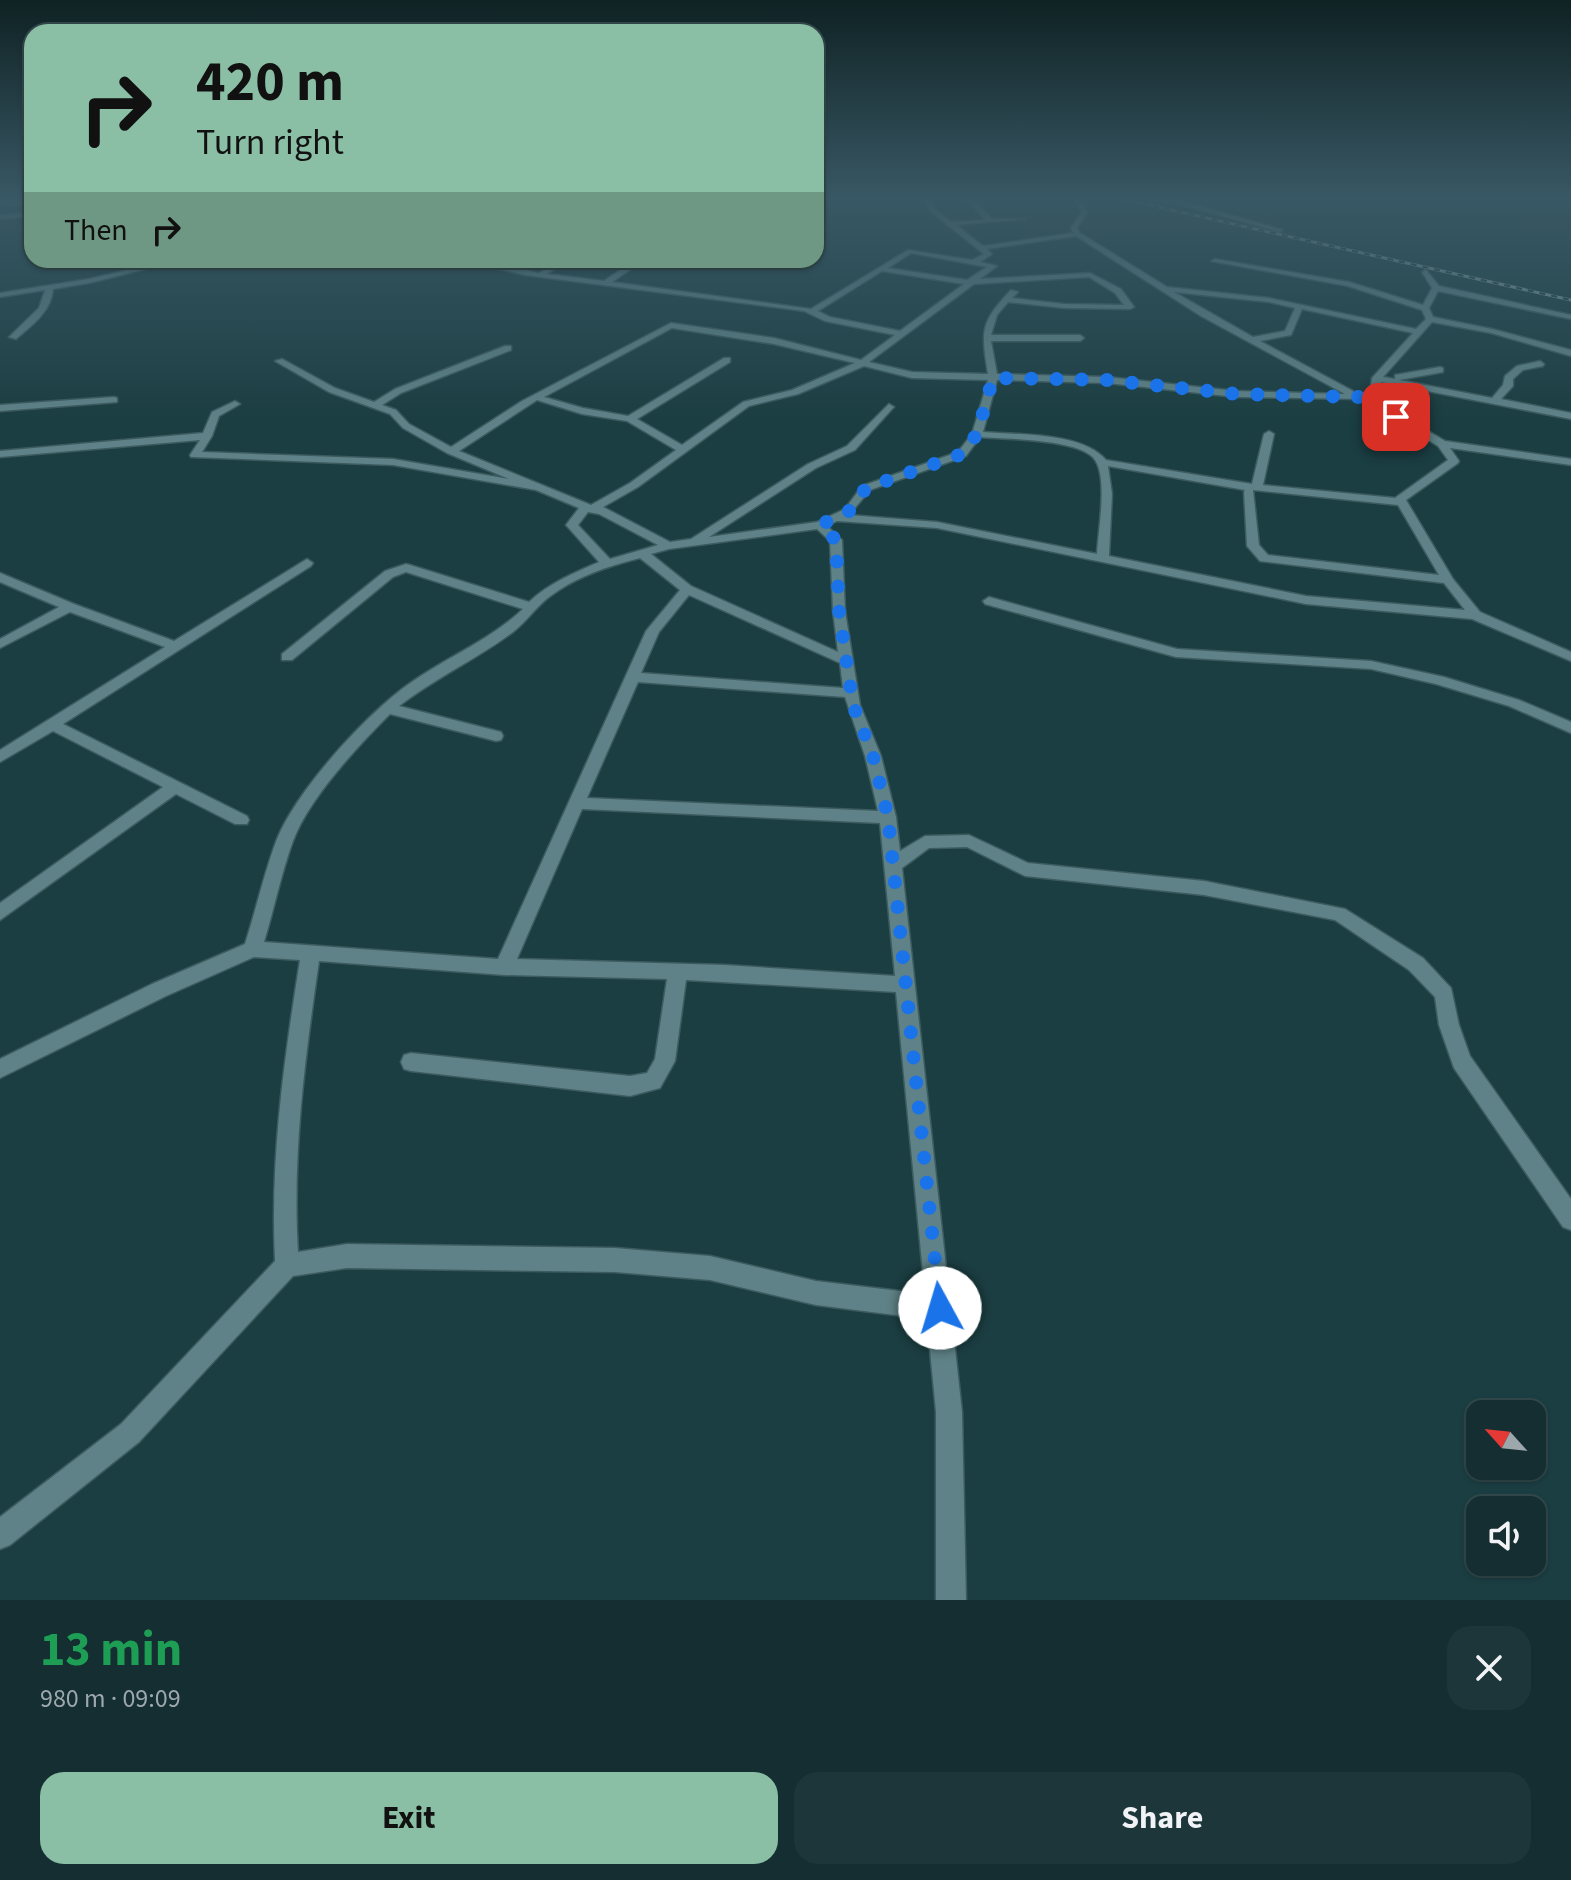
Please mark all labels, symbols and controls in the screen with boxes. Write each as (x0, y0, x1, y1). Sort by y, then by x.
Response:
text: 420 m (196, 43, 344, 122)
icon: right (64, 56, 168, 160)
text: Turn right (196, 117, 344, 168)
icon: right (144, 208, 188, 252)
text: Then (64, 209, 128, 252)
pin (1362, 383, 1430, 451)
icon: arrive (1374, 395, 1418, 439)
position arrow (898, 1266, 982, 1350)
north arrow (1466, 1400, 1546, 1480)
map controls (1466, 1400, 1546, 1576)
button: sound (1466, 1496, 1546, 1576)
text: 13 min (40, 1616, 182, 1684)
button: close (1447, 1626, 1531, 1710)
text: 980 m · 09:09 (40, 1680, 181, 1717)
button: Exit (40, 1772, 778, 1864)
button: Share (794, 1772, 1531, 1864)

